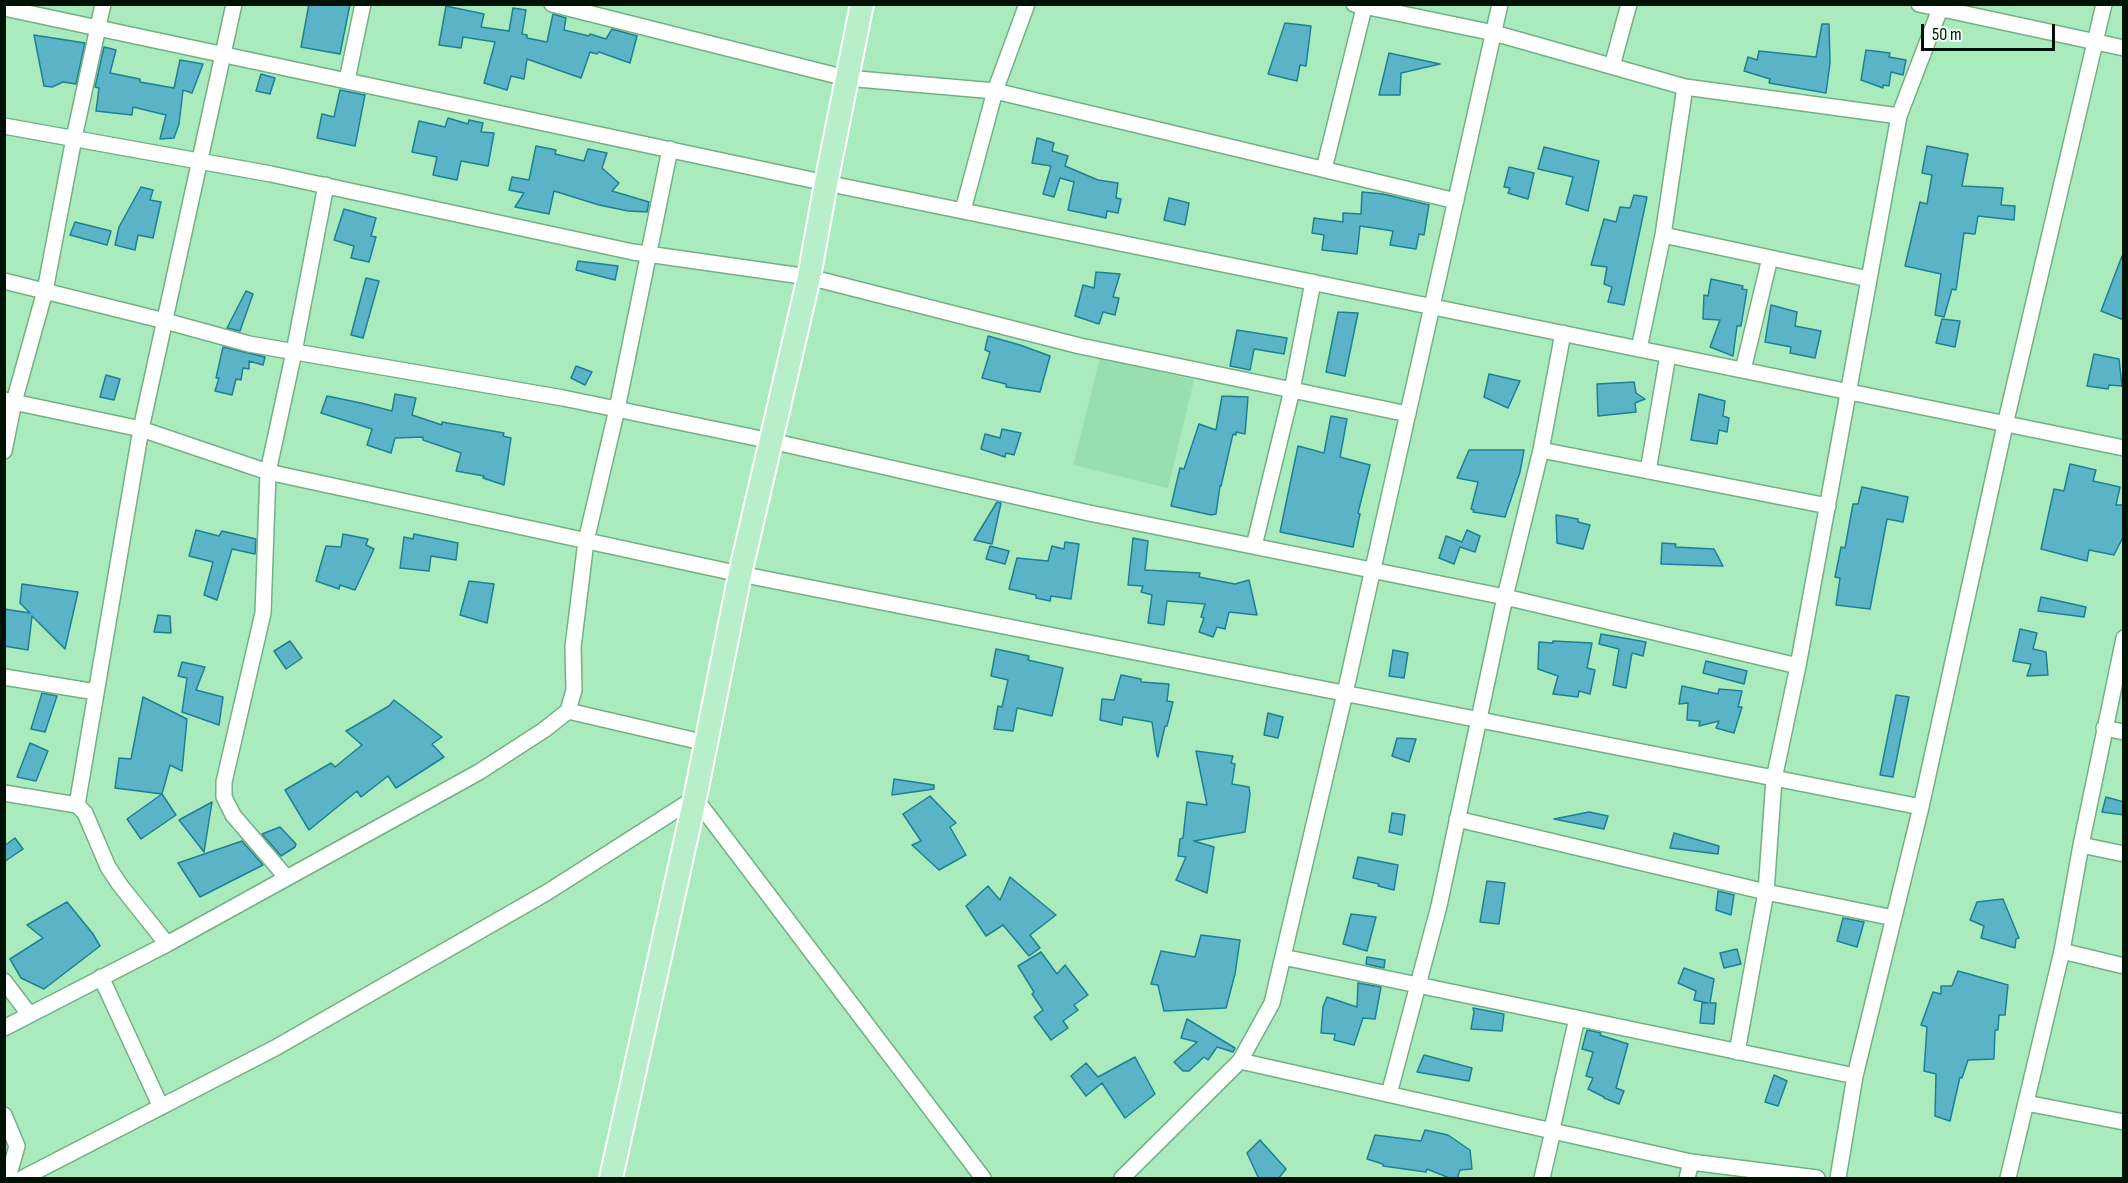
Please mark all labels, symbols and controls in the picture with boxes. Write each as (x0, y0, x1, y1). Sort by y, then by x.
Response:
scale bar (1924, 12, 2058, 50)
text: 50 m (1932, 24, 1962, 45)

